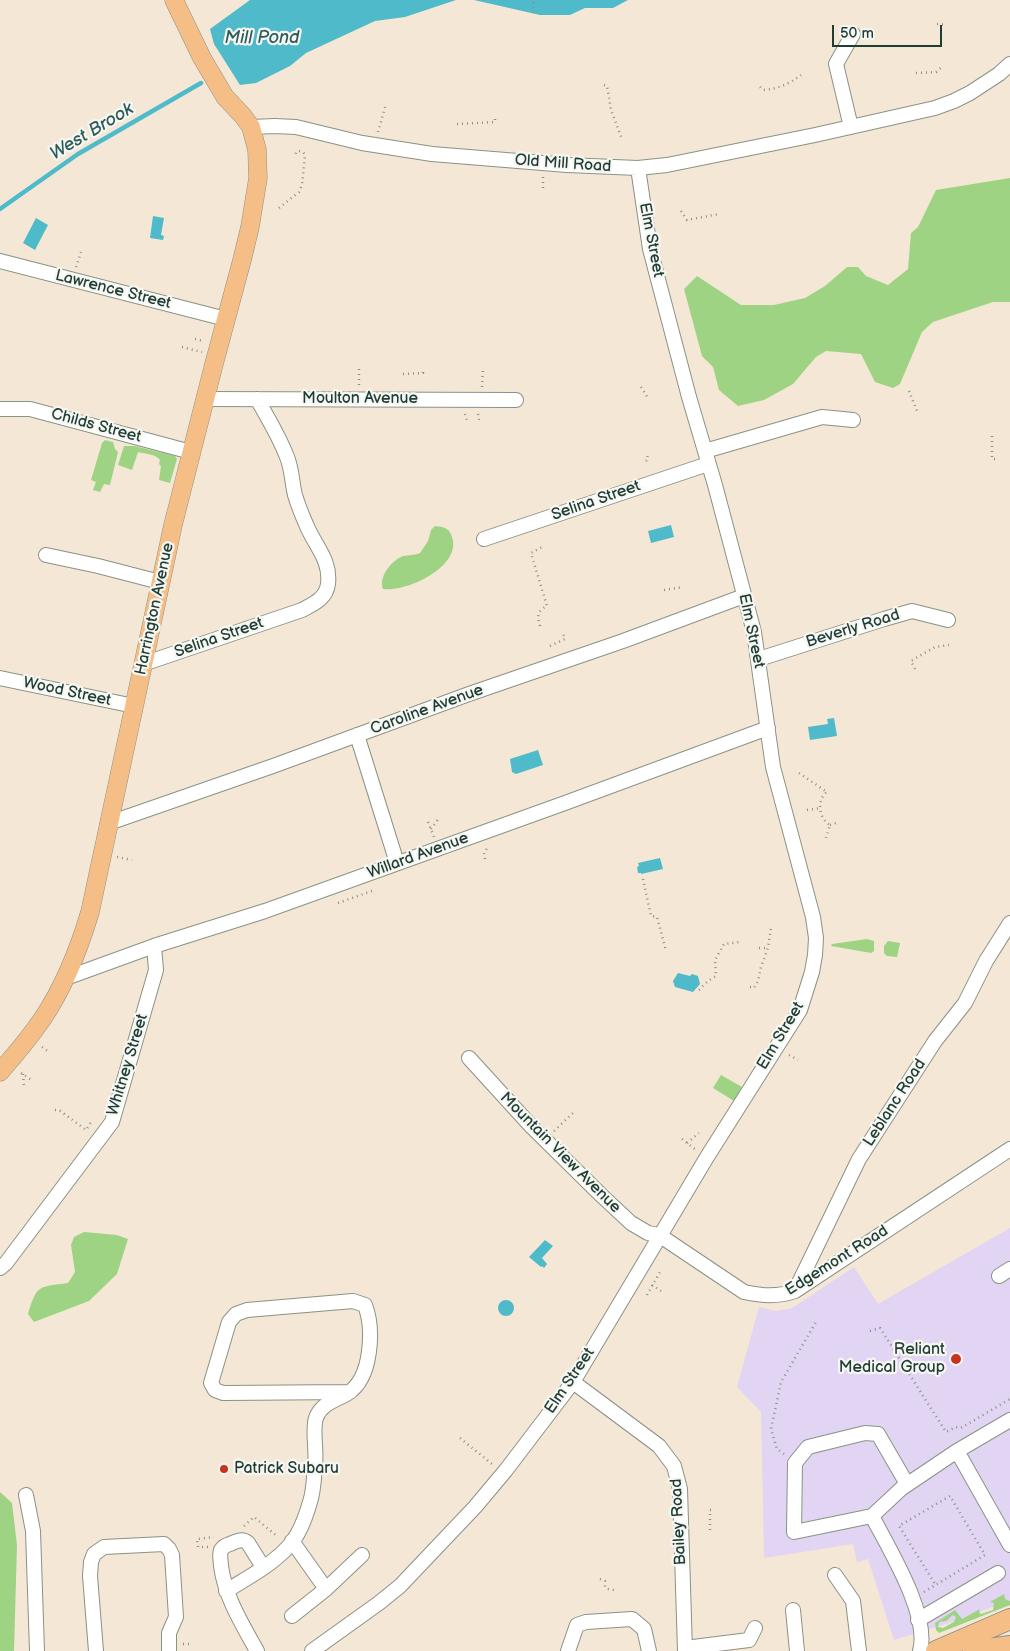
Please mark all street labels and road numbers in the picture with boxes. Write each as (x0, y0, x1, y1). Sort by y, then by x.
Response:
street label: Old Mill Road (514, 151, 612, 177)
street label: Elm Street (634, 201, 668, 279)
street label: Lawrence Street (53, 266, 173, 314)
street label: Moulton Avenue (302, 389, 418, 409)
street label: Childs Street (49, 405, 143, 447)
street label: Selina Street (549, 477, 643, 525)
street label: Harrington Avenue (132, 541, 178, 677)
street label: Elm Street (734, 592, 768, 670)
street label: Beverly Road (804, 606, 902, 652)
street label: Selina Street (172, 614, 266, 662)
street label: Wood Street (21, 673, 113, 711)
street label: Caroline Avenue (368, 681, 486, 739)
street label: Willard Avenue (365, 829, 471, 883)
street label: Elm Street (753, 999, 809, 1073)
street label: Whitney Street (103, 1012, 153, 1118)
street label: Leblanc Road (860, 1056, 930, 1150)
street label: Mountain View Avenue (496, 1089, 624, 1217)
street label: Edgemont Road (782, 1222, 892, 1300)
street label: Elm Street (541, 1344, 599, 1418)
street label: Bailey Road (667, 1478, 691, 1566)

